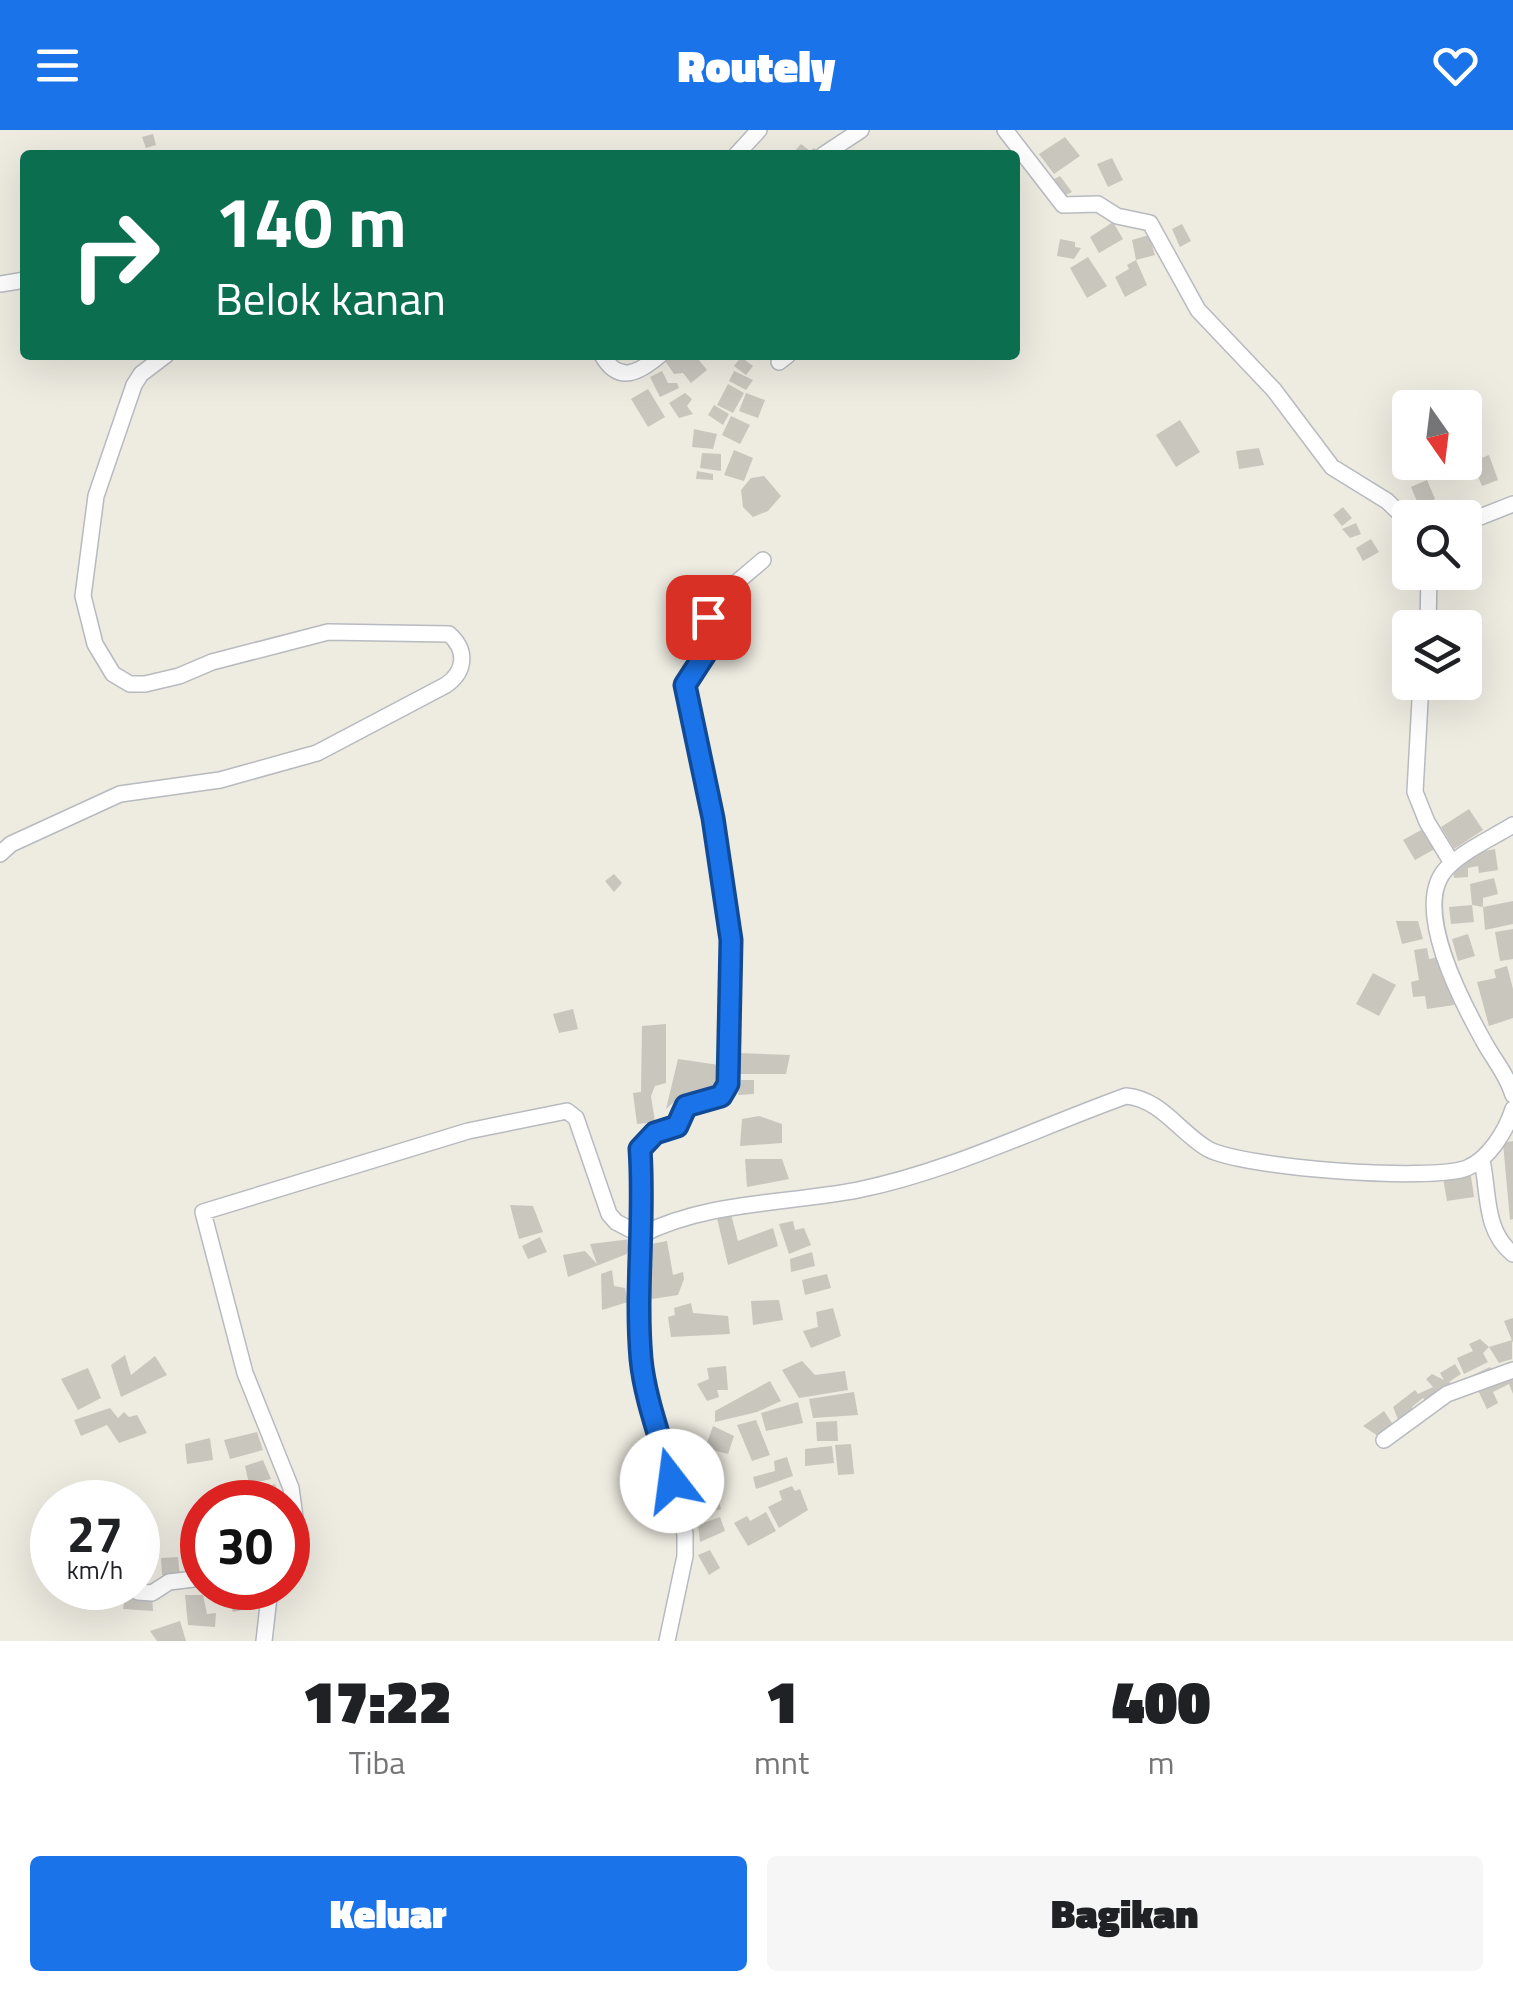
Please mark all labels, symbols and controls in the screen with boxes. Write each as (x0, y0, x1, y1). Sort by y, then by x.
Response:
text: Routely (678, 31, 835, 99)
icon: menu (30, 38, 85, 93)
icon: heart (1428, 38, 1483, 93)
text: 140 m (215, 168, 407, 274)
icon: right (50, 190, 180, 320)
text: Belok kanan (215, 264, 446, 332)
north arrow (1392, 390, 1482, 480)
map controls (1392, 390, 1482, 700)
button: search (1392, 500, 1482, 590)
pin (666, 575, 751, 660)
icon: arrive (681, 590, 736, 645)
button: layers (1392, 610, 1482, 700)
position arrow (620, 1429, 724, 1533)
speed limit sign: 30 (180, 1480, 310, 1610)
text: 27 (67, 1495, 123, 1571)
text: km/h (67, 1551, 123, 1589)
text: 17:22 (302, 1655, 452, 1746)
text: 1 (765, 1655, 798, 1746)
text: 400 (1112, 1655, 1211, 1746)
text: Tiba (349, 1738, 405, 1786)
text: mnt (754, 1738, 809, 1786)
text: m (1148, 1738, 1174, 1786)
button: Keluar (30, 1856, 747, 1971)
button: Bagikan (767, 1856, 1483, 1971)

